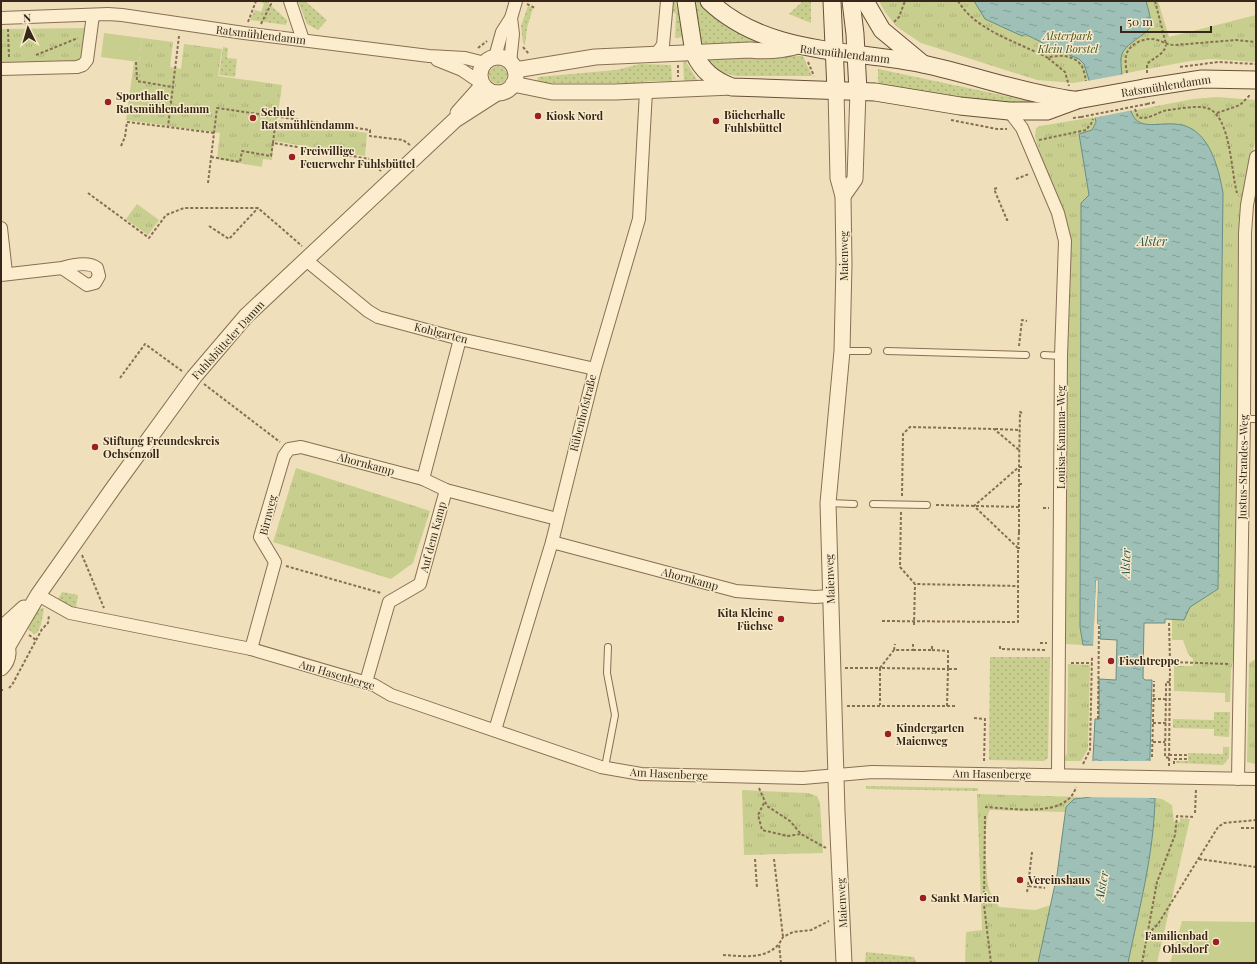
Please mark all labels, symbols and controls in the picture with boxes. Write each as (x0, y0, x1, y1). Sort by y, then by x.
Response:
north arrow (8, 8, 48, 48)
scale bar (1121, 8, 1211, 34)
text: N (22, 10, 32, 25)
text: 50 m (1127, 13, 1153, 29)
street label: Ratsmühlendamm (215, 22, 307, 47)
park label: Alsterpark Klein Borstel (1037, 28, 1099, 56)
street label: Ratsmühlendamm (799, 41, 891, 66)
street label: Ratsmühlendamm (1120, 71, 1212, 100)
place label: Sporthalle Ratsmühlendamm (116, 88, 209, 116)
marker: Sporthalle Ratsmühlendamm (103, 97, 113, 107)
place label: Schule Ratsmühlendamm (261, 104, 354, 132)
place label: Bücherhalle Fuhlsbüttel (724, 107, 786, 135)
place label: Kiosk Nord (546, 108, 603, 123)
marker: Kiosk Nord (533, 111, 543, 121)
marker: Schule Ratsmühlendamm (248, 113, 258, 123)
marker: Bücherhalle Fuhlsbüttel (711, 116, 721, 126)
place label: Freiwillige Feuerwehr Fuhlsbüttel (300, 143, 416, 171)
marker: Freiwillige Feuerwehr Fuhlsbüttel (287, 152, 297, 162)
street label: Maienweg (836, 231, 851, 281)
water label: Alster (1135, 233, 1168, 249)
street label: Fuhlsbütteler Damm (188, 297, 267, 382)
street label: Kohlgarten (413, 319, 470, 347)
street label: Rübenhofstraße (566, 372, 599, 453)
street label: Louisa-Kamana-Weg (1053, 385, 1068, 489)
street label: Justus-Strandes-Weg (1234, 414, 1251, 521)
place label: Stiftung Freundeskreis Ochsenzoll (103, 433, 220, 461)
marker: Stiftung Freundeskreis Ochsenzoll (90, 442, 100, 452)
street label: Ahornkamp (335, 448, 396, 478)
street label: Birnweg (255, 493, 280, 537)
street label: Auf dem Kamp (416, 500, 449, 575)
water label: Alster (1116, 547, 1134, 580)
street label: Maienweg (821, 554, 838, 604)
street label: Ahornkamp (659, 563, 720, 593)
place label: Kita Kleine Füchse (717, 605, 773, 633)
marker: Kita Kleine Füchse (776, 614, 786, 624)
place label: Fischtreppe (1119, 653, 1180, 668)
street label: Am Hasenberge (297, 656, 377, 693)
marker: Fischtreppe (1106, 656, 1116, 666)
place label: Kindergarten Maienweg (896, 720, 964, 748)
marker: Kindergarten Maienweg (883, 729, 893, 739)
street label: Am Hasenberge (629, 764, 709, 783)
street label: Am Hasenberge (952, 765, 1032, 782)
water label: Alster (1090, 869, 1112, 904)
place label: Vereinshaus (1027, 872, 1090, 887)
marker: Vereinshaus (1015, 875, 1025, 885)
street label: Maienweg (833, 877, 850, 928)
place label: Sankt Marien (931, 890, 1000, 905)
marker: Sankt Marien (918, 893, 928, 903)
place label: Familienbad Ohlsdorf (1145, 928, 1209, 956)
marker: Familienbad Ohlsdorf (1211, 937, 1221, 947)

